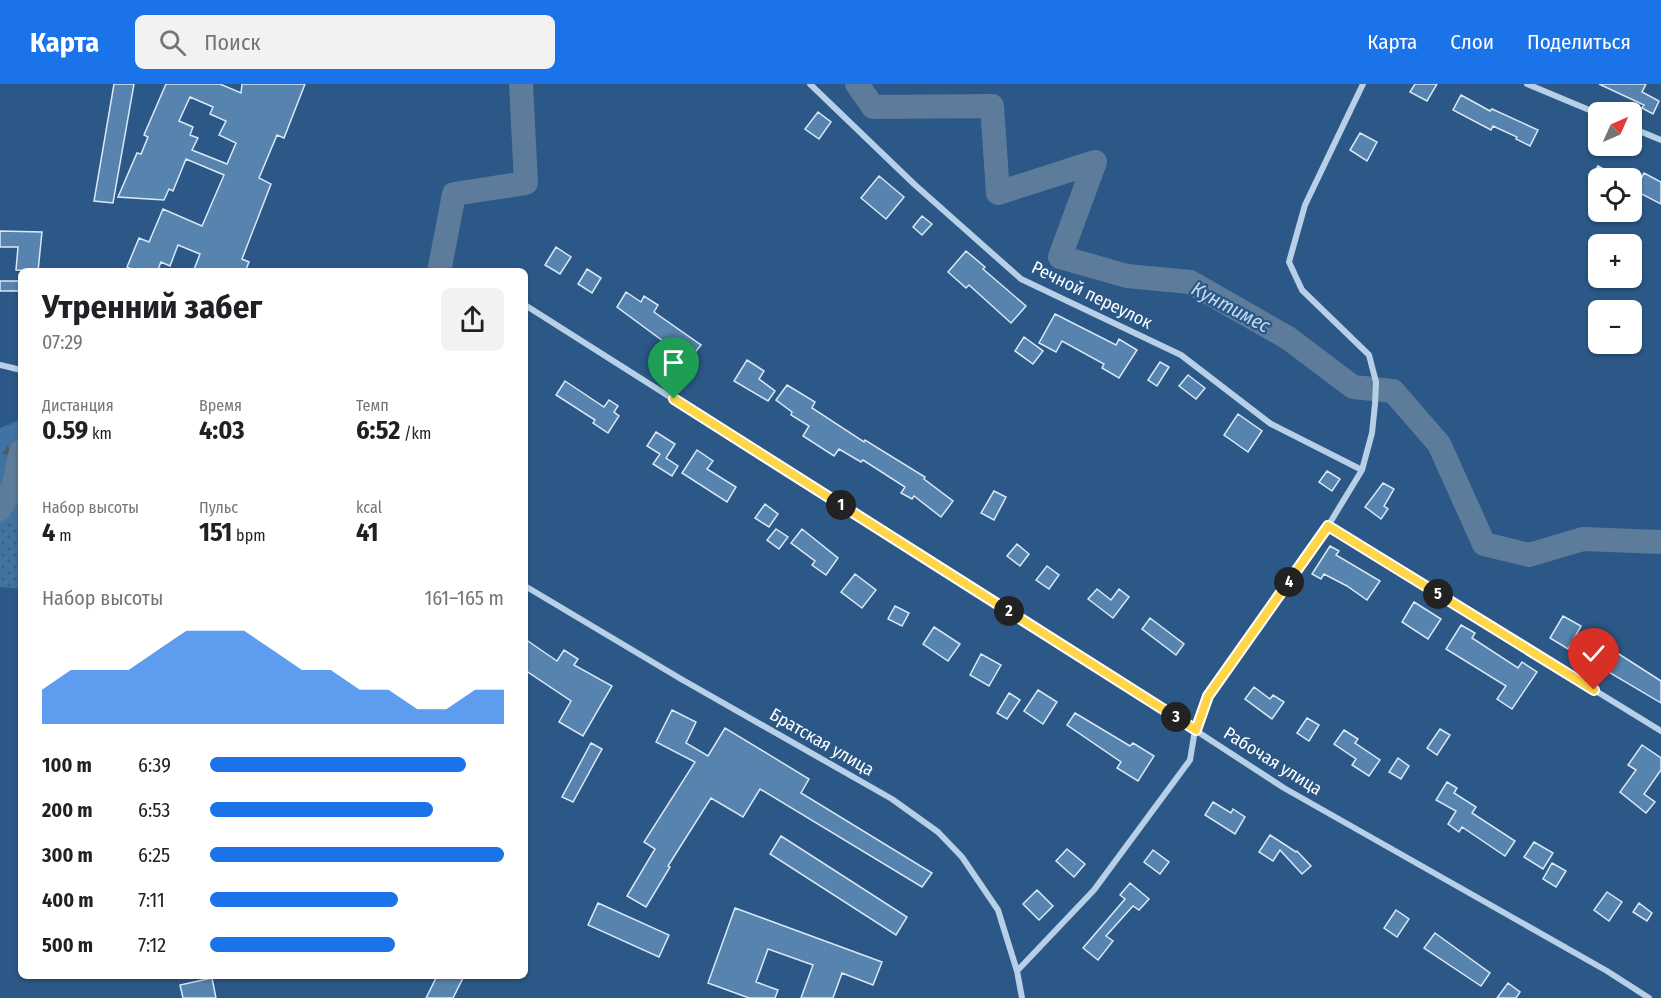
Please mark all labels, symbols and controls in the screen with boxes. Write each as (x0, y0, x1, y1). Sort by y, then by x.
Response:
search box (135, 15, 555, 69)
text: Карта (30, 26, 99, 59)
icon: search (156, 26, 189, 59)
text: Поиск (204, 29, 261, 56)
text: Карта (1367, 29, 1417, 55)
text: Слои (1450, 29, 1494, 55)
text: Поделиться (1527, 29, 1631, 55)
north arrow (1588, 102, 1642, 156)
map controls (1588, 102, 1642, 354)
button: locate (1588, 168, 1642, 222)
button: + (1588, 234, 1642, 288)
street label: Речной переулок (1028, 256, 1156, 334)
water label: Кунтимес (1187, 276, 1275, 338)
text: Утренний забег (42, 287, 262, 327)
button: share (441, 288, 504, 351)
button: − (1588, 300, 1642, 354)
text: 07:29 (42, 330, 83, 354)
pin (648, 337, 699, 399)
icon: arrive (657, 346, 690, 379)
text: Дистанция (42, 396, 114, 415)
text: Время (199, 396, 242, 415)
text: Темп (356, 396, 389, 415)
text: 0.59 (42, 415, 88, 446)
text: 4:03 (199, 415, 245, 446)
text: 6:52 (356, 415, 400, 446)
text: km (88, 424, 112, 443)
text: /km (400, 424, 431, 443)
pin: 1 (826, 490, 856, 520)
text: 1 (838, 495, 844, 514)
text: Набор высоты (42, 498, 139, 517)
text: Пульс (199, 498, 238, 517)
text: kcal (356, 498, 382, 517)
text: 4 (42, 517, 55, 548)
text: 151 (199, 517, 232, 548)
text: 41 (356, 517, 379, 548)
text: m (55, 526, 71, 545)
text: bpm (232, 526, 265, 545)
pin: 4 (1274, 567, 1304, 597)
text: 4 (1285, 572, 1293, 591)
pin: 5 (1423, 579, 1453, 609)
text: 5 (1434, 584, 1442, 603)
text: Набор высоты (42, 586, 163, 610)
text: 161–165 m (424, 586, 504, 610)
pin: 2 (994, 596, 1024, 626)
text: 2 (1005, 601, 1013, 620)
pin (1568, 628, 1619, 690)
icon: check (1577, 637, 1610, 670)
pin: 3 (1161, 702, 1191, 732)
street label: Братская улица (766, 703, 878, 781)
text: 3 (1172, 707, 1180, 726)
street label: Рабочая улица (1220, 722, 1326, 800)
text: 100 m (42, 753, 92, 777)
text: 6:39 (138, 753, 171, 777)
text: 200 m (42, 798, 93, 822)
text: 6:53 (138, 798, 170, 822)
text: 300 m (42, 843, 93, 867)
text: 6:25 (138, 843, 170, 867)
text: 400 m (42, 888, 94, 912)
text: 7:11 (138, 888, 165, 912)
text: 500 m (42, 933, 93, 957)
text: 7:12 (138, 933, 166, 957)

